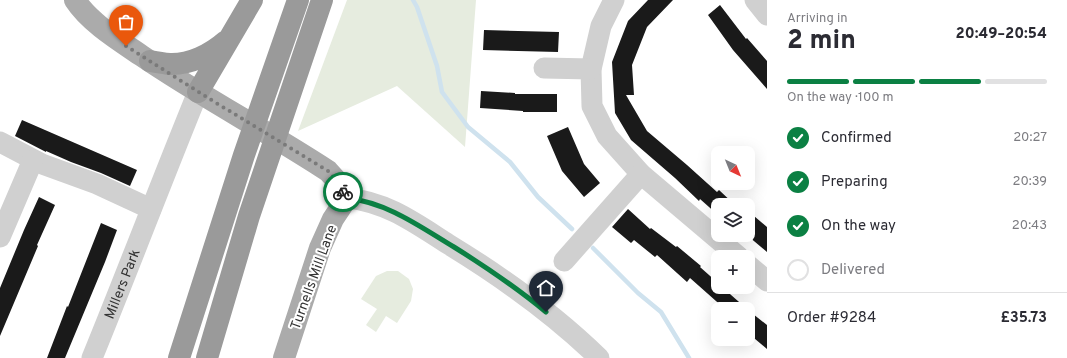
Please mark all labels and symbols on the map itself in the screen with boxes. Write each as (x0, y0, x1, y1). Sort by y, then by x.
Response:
pin (109, 5, 143, 46)
north arrow (711, 146, 755, 190)
courier (323, 172, 363, 212)
street label: Turnells Mill Lane (288, 223, 341, 332)
street label: Millers Park (102, 247, 145, 322)
pin (529, 271, 563, 312)

